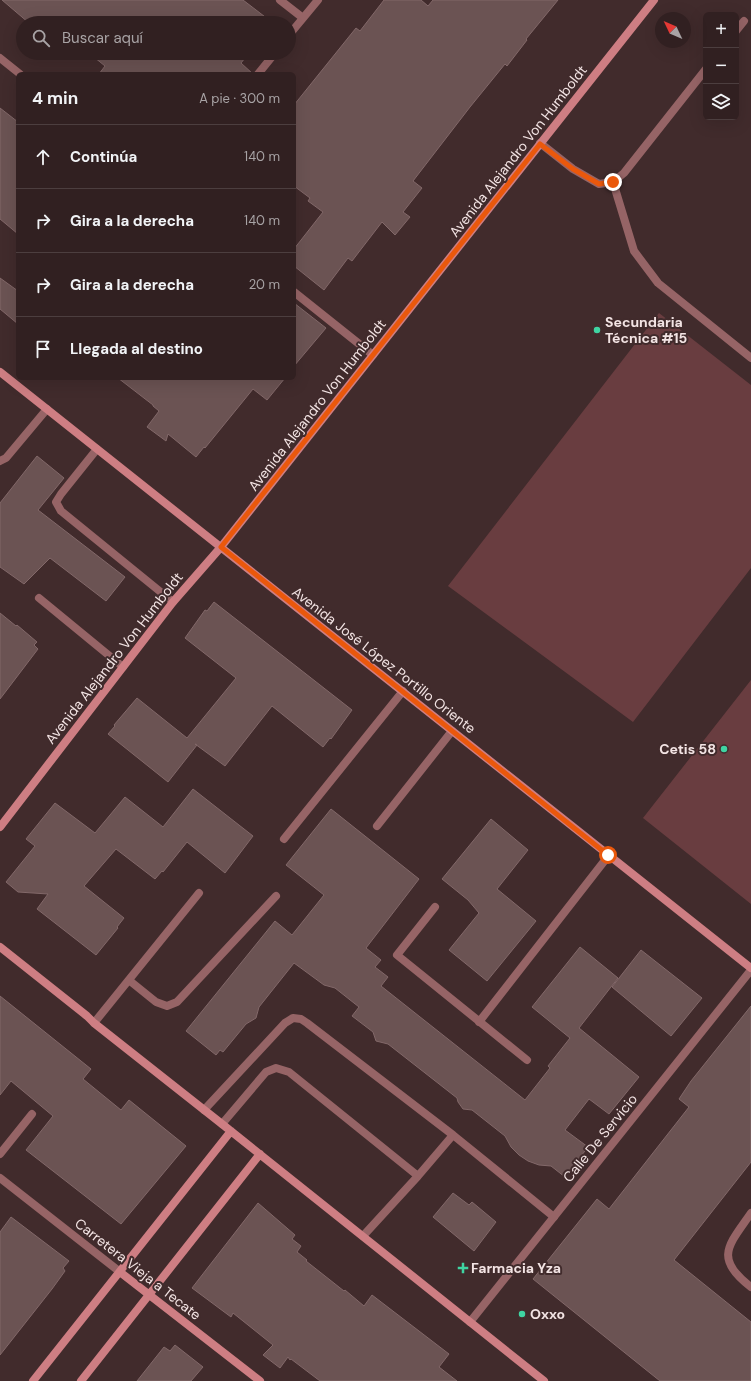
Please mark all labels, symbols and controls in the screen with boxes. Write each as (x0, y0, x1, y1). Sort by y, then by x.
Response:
north arrow (655, 12, 691, 48)
map controls (703, 12, 739, 120)
button: + (703, 12, 739, 48)
search box (16, 16, 296, 60)
icon: search (30, 27, 52, 49)
text: Buscar aquí (62, 28, 143, 48)
button: − (703, 48, 739, 84)
street label: Avenida Alejandro Von Humboldt (445, 61, 591, 241)
button: layers (703, 84, 739, 120)
text: 4 min (32, 87, 78, 109)
text: A pie · 300 m (199, 90, 280, 107)
icon: ahead (32, 146, 54, 168)
text: Continúa (70, 147, 137, 167)
text: 140 m (244, 148, 280, 165)
route end (604, 173, 622, 191)
icon: right (32, 210, 54, 232)
text: Gira a la derecha (70, 211, 194, 231)
text: 140 m (244, 212, 280, 229)
icon: right (32, 274, 54, 296)
text: Gira a la derecha (70, 275, 194, 295)
text: 20 m (249, 276, 280, 293)
place label: Secundaria Técnica #15 (605, 313, 687, 347)
street label: Avenida Alejandro Von Humboldt (244, 315, 390, 495)
marker: Secundaria Técnica #15 (592, 325, 602, 335)
icon: arrive (32, 338, 54, 360)
text: Llegada al destino (70, 339, 203, 359)
street label: Avenida Alejandro Von Humboldt (41, 568, 187, 748)
street label: Avenida José López Portillo Oriente (289, 583, 480, 737)
place label: Cetis 58 (659, 740, 716, 758)
marker: Cetis 58 (719, 744, 729, 754)
route start (599, 846, 617, 864)
street label: Calle De Servicio (559, 1090, 641, 1186)
street label: Carretera Vieja a Tecate (71, 1214, 205, 1324)
place label: Farmacia Yza (471, 1259, 561, 1277)
marker: Farmacia Yza (458, 1263, 468, 1273)
place label: Oxxo (530, 1305, 565, 1323)
marker: Oxxo (517, 1309, 527, 1319)

